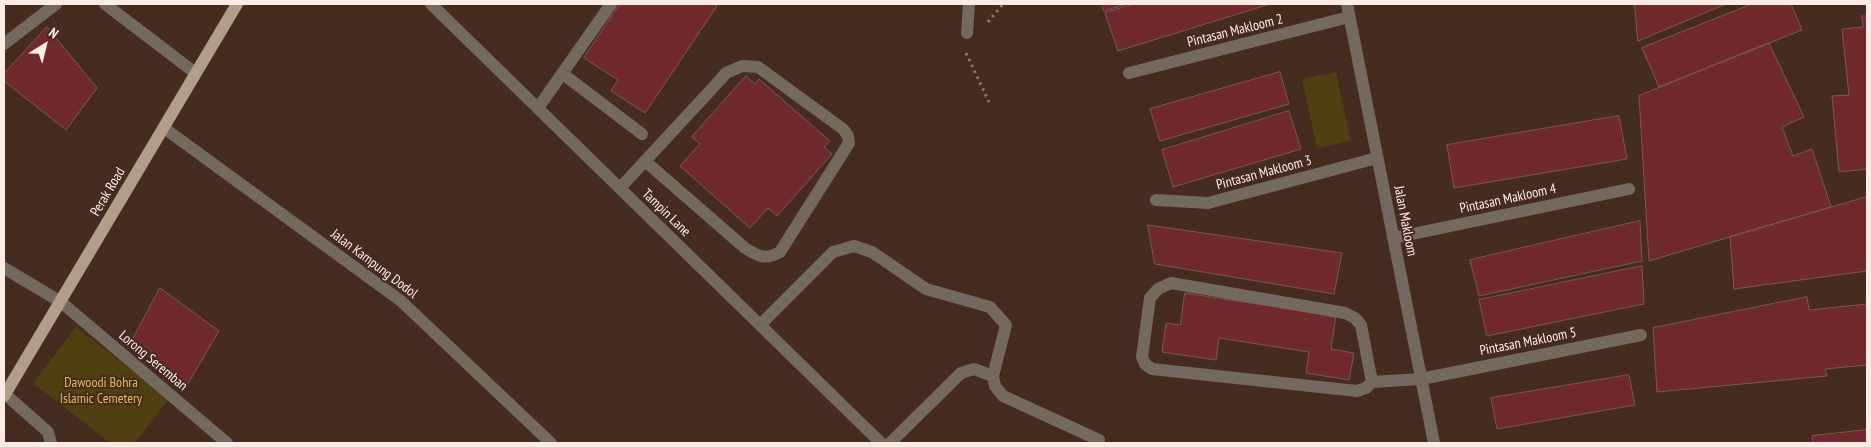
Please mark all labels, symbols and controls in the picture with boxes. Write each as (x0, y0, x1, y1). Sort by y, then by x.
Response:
street label: Pintasan Makloom 2 (1185, 11, 1285, 51)
north arrow (20, 20, 70, 70)
text: N (45, 23, 62, 42)
street label: Pintasan Makloom 3 (1214, 152, 1314, 194)
street label: Perak Road (87, 165, 129, 219)
street label: Pintasan Makloom 4 (1458, 181, 1558, 217)
street label: Jalan Makloom (1390, 184, 1420, 258)
street label: Tampin Lane (638, 186, 694, 240)
street label: Jalan Kampung Dodol (327, 226, 421, 302)
street label: Pintasan Makloom 5 (1478, 324, 1578, 360)
street label: Lorong Seremban (115, 327, 191, 395)
park label: Dawoodi Bohra Islamic Cemetery (60, 375, 142, 408)

